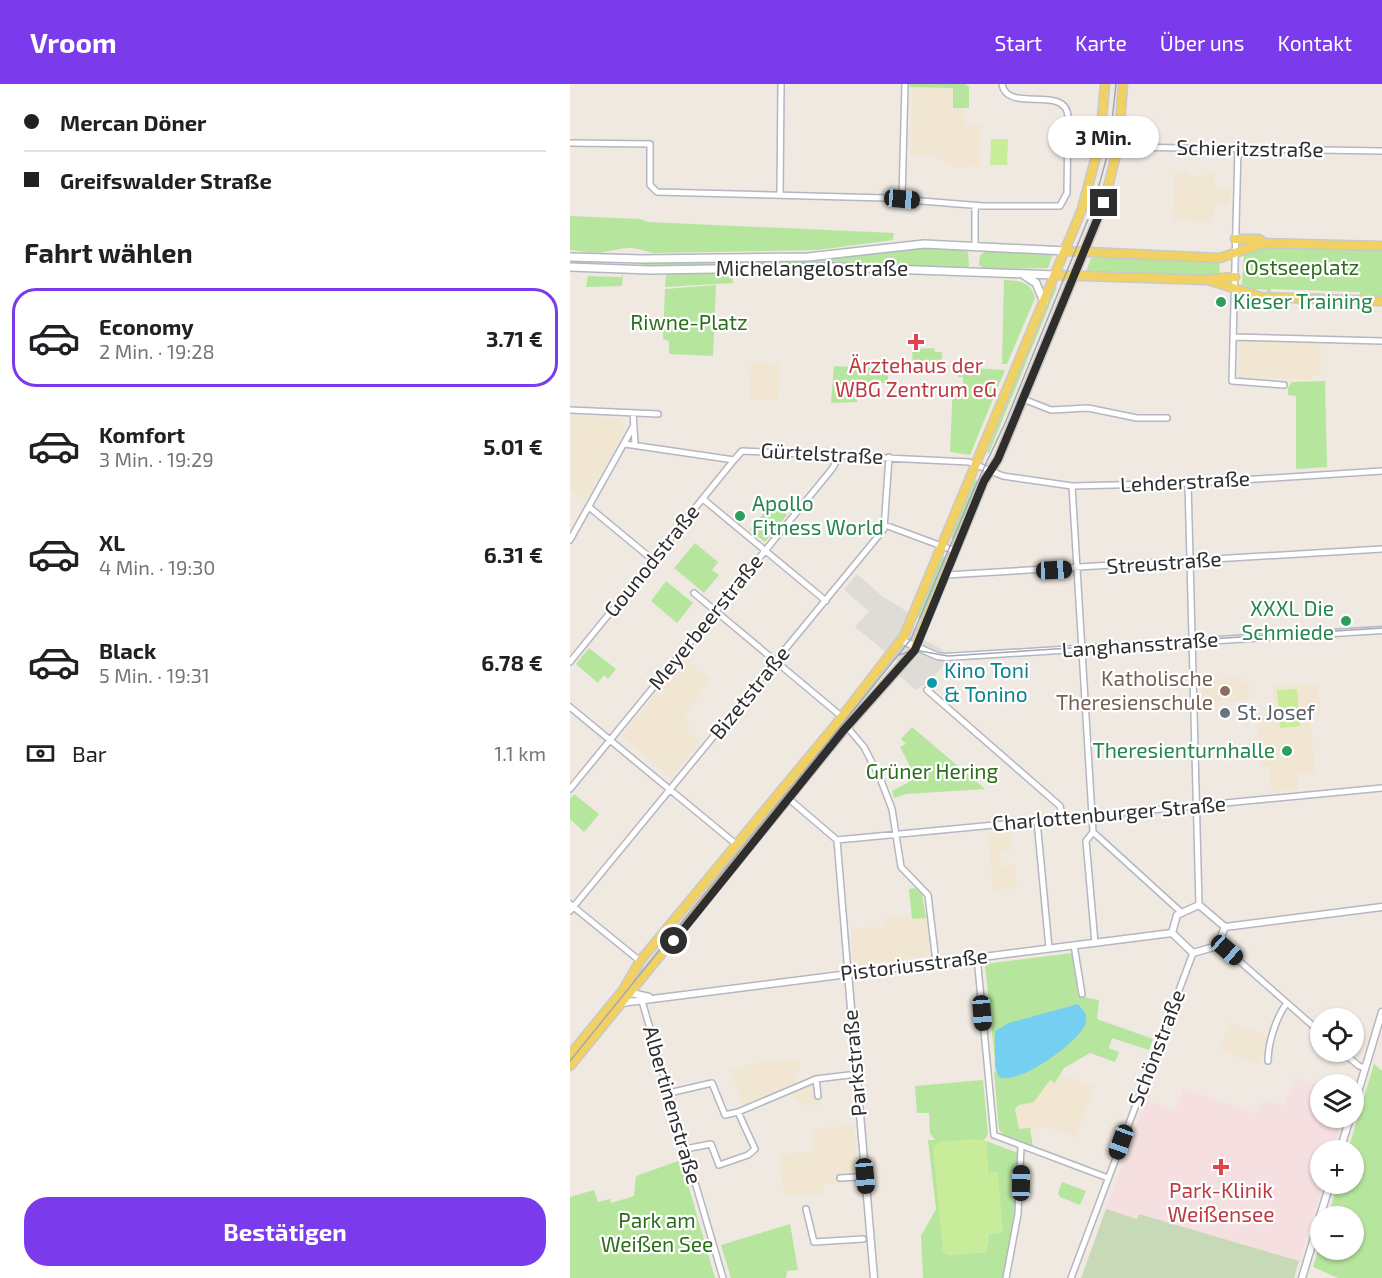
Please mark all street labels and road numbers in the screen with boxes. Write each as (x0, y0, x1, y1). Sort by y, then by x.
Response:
street label: Schieritzstraße (1176, 134, 1324, 161)
street label: Michelangelostraße (716, 255, 908, 280)
street label: Gürtelstraße (760, 437, 884, 468)
street label: Lehderstraße (1119, 465, 1251, 496)
street label: Gounodstraße (598, 499, 704, 621)
street label: Streustraße (1106, 545, 1222, 578)
street label: Meyerbeerstraße (642, 548, 767, 694)
street label: Langhansstraße (1061, 626, 1219, 661)
street label: Bizetstraße (704, 641, 794, 744)
street label: Charlottenburger Straße (991, 790, 1227, 835)
street label: Pistoriusstraße (839, 942, 989, 985)
street label: Schönstraße (1122, 986, 1189, 1109)
street label: Parkstraße (836, 1009, 871, 1118)
street label: Albertinenstraße (639, 1022, 708, 1187)

